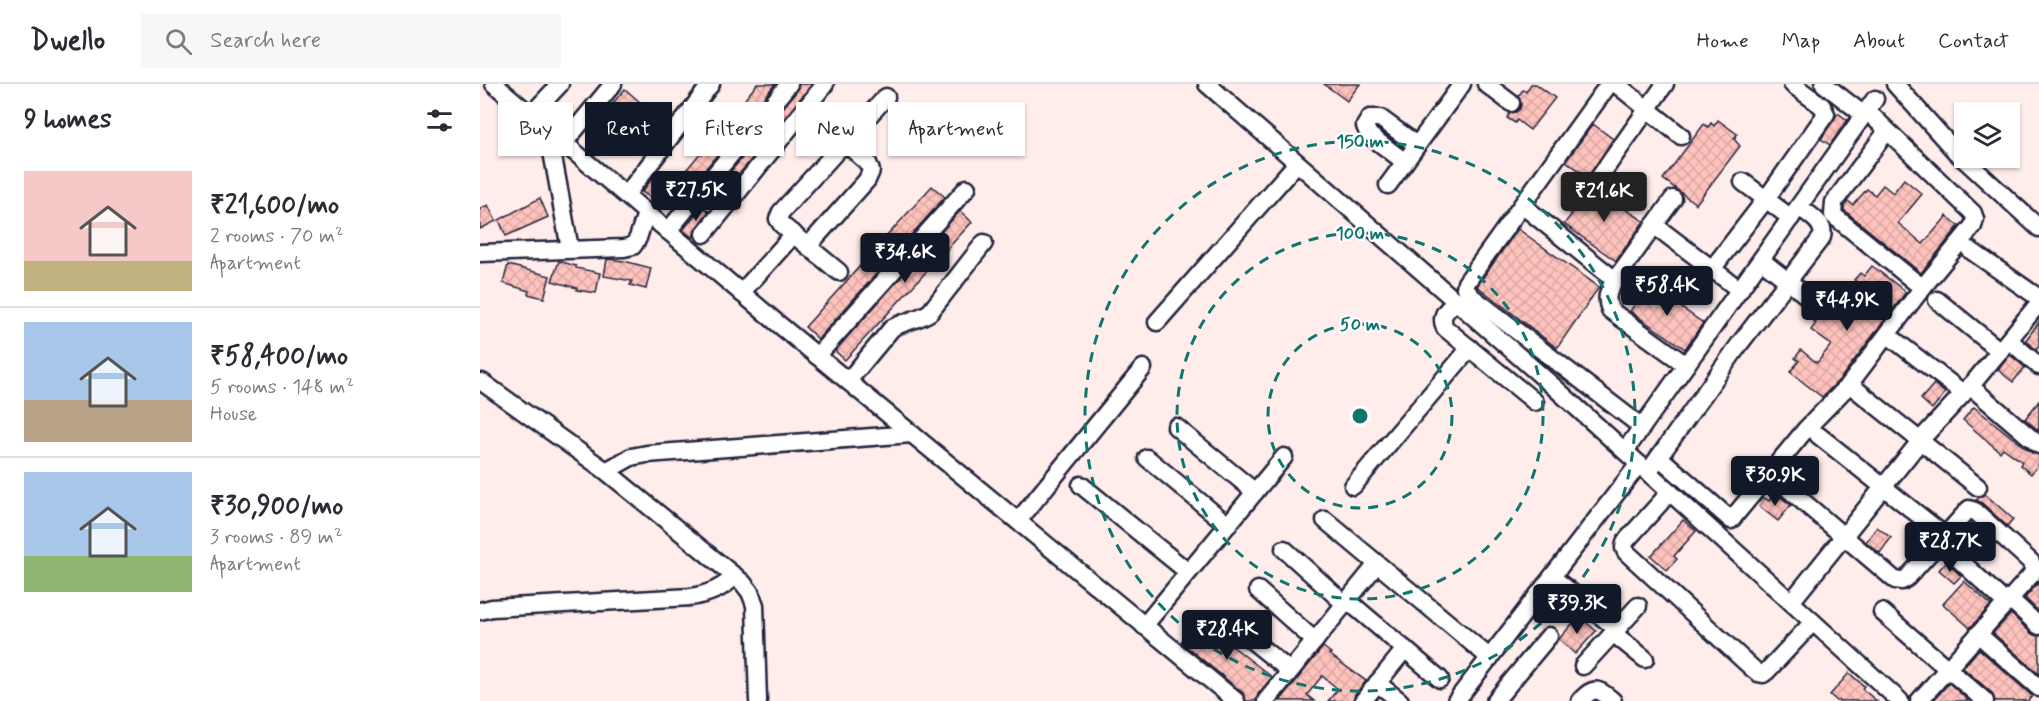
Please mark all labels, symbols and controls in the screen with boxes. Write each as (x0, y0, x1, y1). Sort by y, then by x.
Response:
search box (141, 14, 561, 68)
text: Dwello (30, 23, 105, 60)
icon: search (162, 25, 195, 58)
text: Search here (210, 27, 321, 55)
text: Home (1697, 27, 1749, 55)
text: Map (1782, 27, 1820, 55)
text: About (1853, 27, 1905, 55)
text: Contact (1938, 27, 2009, 55)
chip: Buy (498, 102, 573, 156)
chip: Rent (585, 102, 672, 156)
chip: Filters (684, 102, 784, 156)
chip: New (796, 102, 876, 156)
chip: Apartment (888, 102, 1025, 156)
map controls (1954, 102, 2020, 168)
button: layers (1954, 102, 2020, 168)
text: 9 homes (24, 103, 112, 137)
icon: filters (423, 104, 456, 137)
text: 150 m (1336, 130, 1384, 154)
pin: ₹27.5K (647, 171, 745, 222)
pin: ₹21.6K (1555, 172, 1653, 223)
text: ₹27.5K (665, 177, 727, 204)
text: ₹21.6K (1575, 178, 1633, 205)
text: ₹21,600/mo (210, 189, 339, 223)
icon: home (72, 195, 144, 267)
text: 100 m (1336, 222, 1384, 246)
text: 2 rooms · 70 m² (210, 223, 344, 250)
pin: ₹34.6K (856, 233, 954, 284)
text: ₹34.6K (874, 239, 936, 266)
text: Apartment (210, 250, 301, 277)
pin: ₹58.4K (1618, 266, 1716, 317)
text: ₹58.4K (1635, 272, 1699, 299)
pin: ₹44.9K (1798, 281, 1896, 332)
text: ₹44.9K (1815, 287, 1879, 314)
text: 50 m (1340, 313, 1380, 337)
text: ₹58,400/mo (210, 340, 348, 374)
icon: home (72, 346, 144, 418)
text: 5 rooms · 148 m² (210, 374, 354, 401)
text: House (210, 401, 257, 428)
centre of rings (1350, 406, 1370, 426)
pin: ₹30.9K (1726, 456, 1824, 507)
text: ₹30.9K (1745, 462, 1805, 489)
text: ₹30,900/mo (210, 490, 343, 524)
icon: home (72, 496, 144, 568)
pin: ₹28.7K (1901, 522, 1999, 573)
text: 3 rooms · 89 m² (210, 524, 343, 551)
text: ₹28.7K (1919, 528, 1981, 555)
text: Apartment (210, 551, 301, 578)
pin: ₹39.3K (1528, 584, 1626, 635)
text: ₹39.3K (1547, 590, 1607, 617)
pin: ₹28.4K (1178, 610, 1276, 661)
text: ₹28.4K (1196, 616, 1258, 643)

